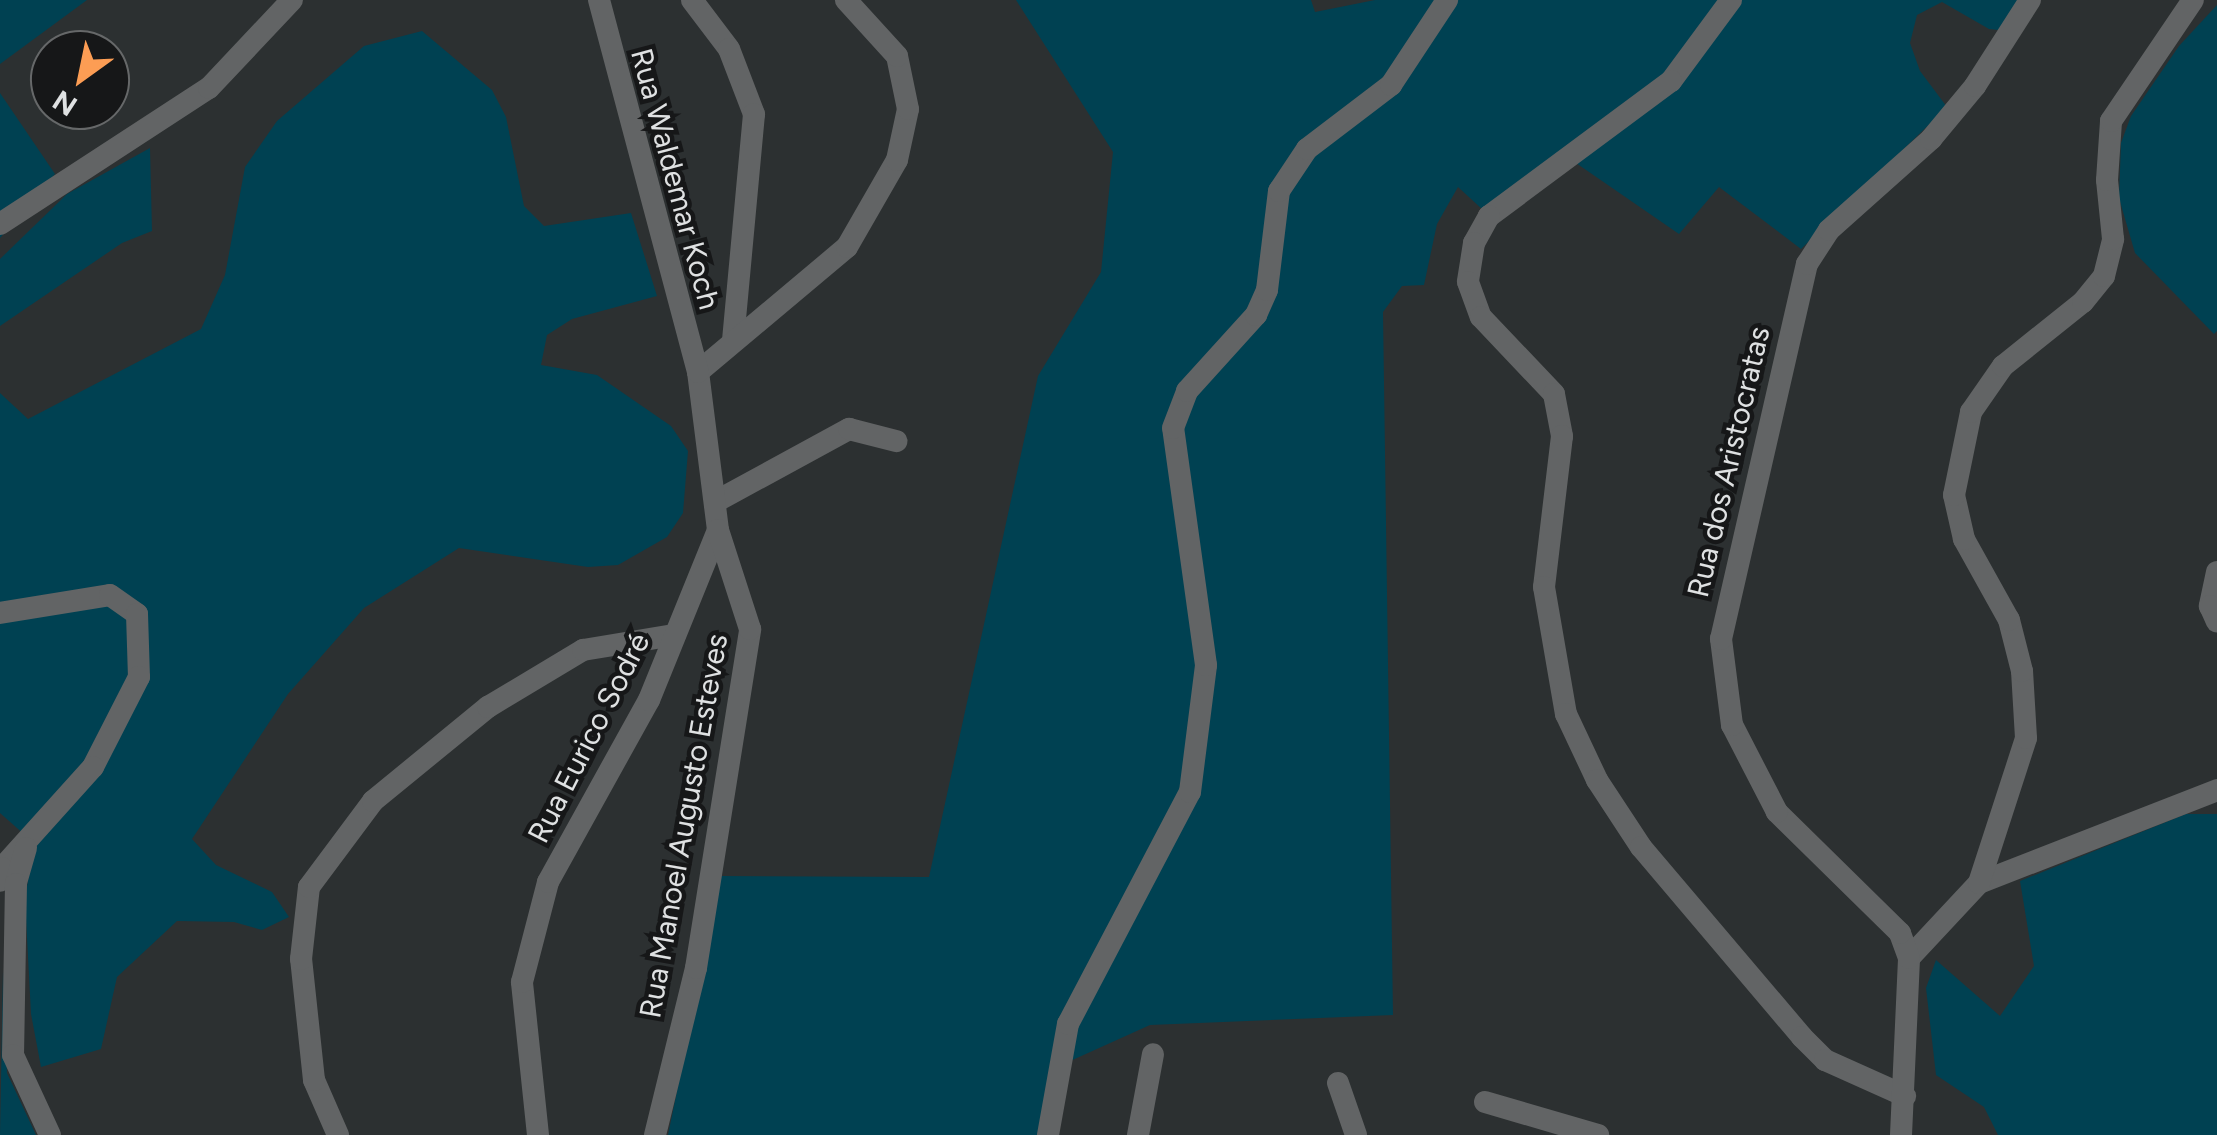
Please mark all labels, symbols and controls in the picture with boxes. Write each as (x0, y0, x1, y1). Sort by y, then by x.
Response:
north arrow (30, 30, 130, 130)
street label: Rua Waldemar Koch (623, 45, 727, 313)
text: N (46, 83, 83, 124)
street label: Rua dos Aristocratas (1680, 323, 1778, 601)
street label: Rua Eurico Sodré (521, 627, 657, 849)
street label: Rua Manoel Augusto Esteves (632, 631, 736, 1021)

